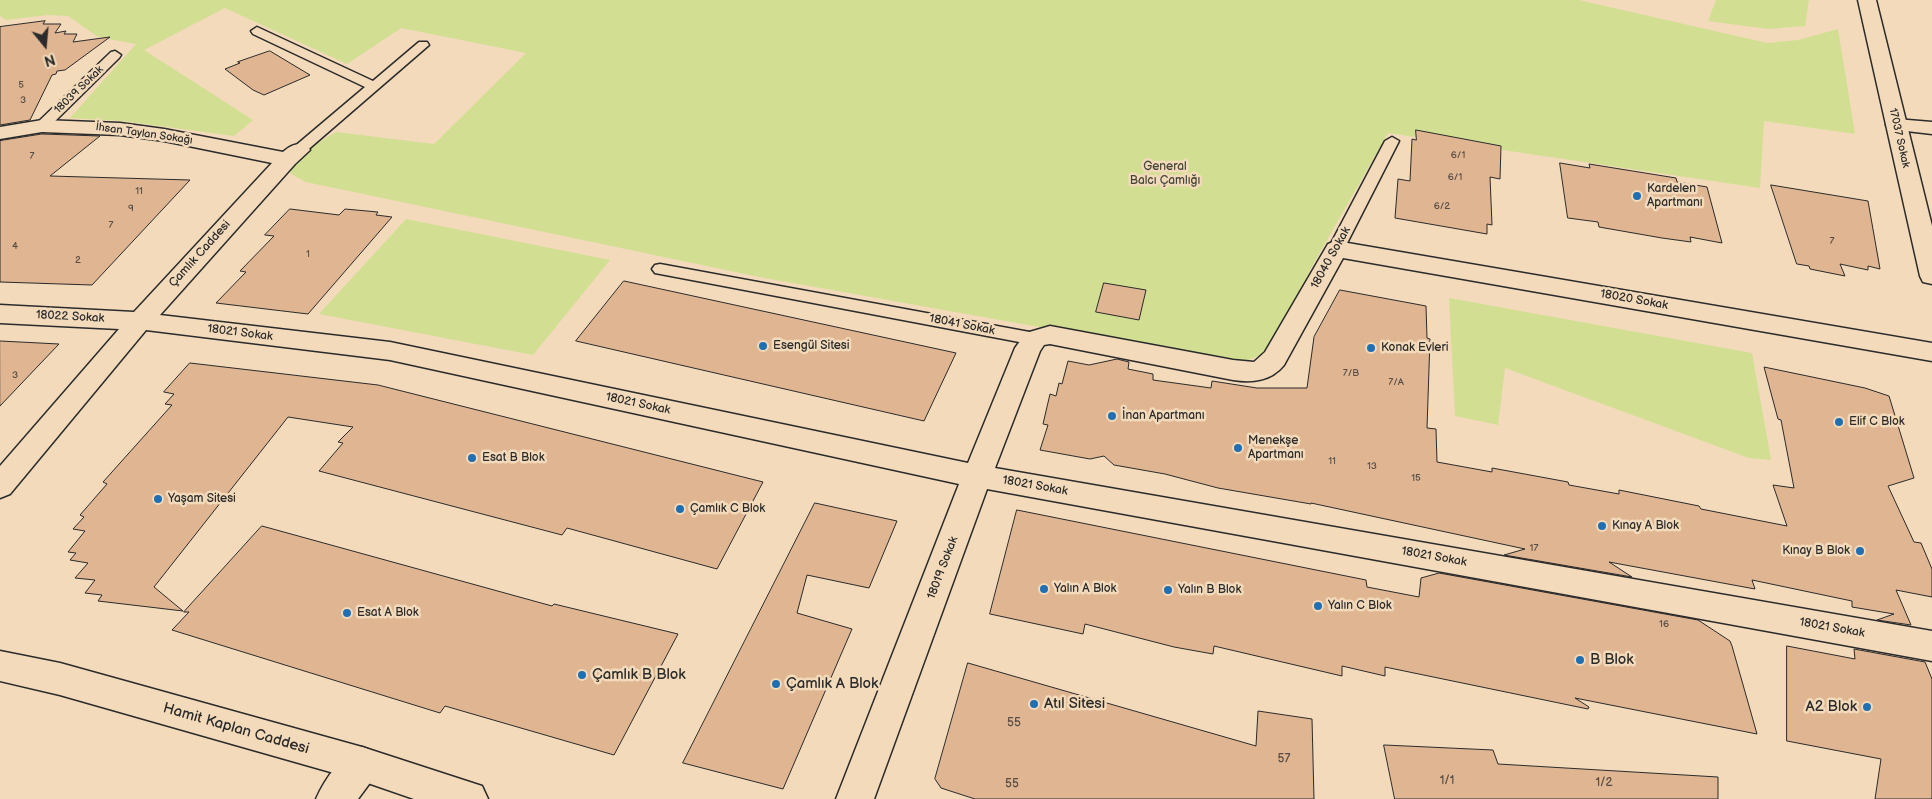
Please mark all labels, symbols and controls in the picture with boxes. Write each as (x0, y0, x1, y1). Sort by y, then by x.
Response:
north arrow (20, 20, 70, 70)
text: N (42, 50, 57, 69)
street label: 18039 Sokak (52, 63, 106, 117)
house number: 5 (18, 79, 24, 91)
house number: 3 (20, 94, 26, 106)
street label: 17037 Sokak (1886, 107, 1912, 169)
street label: İhsan Taylan Sokağı (95, 121, 193, 147)
house number: 6/1 (1451, 149, 1465, 161)
house number: 7 (30, 150, 34, 162)
park label: General Balcı Çamlığı (1130, 160, 1200, 188)
house number: 6/1 (1448, 171, 1462, 183)
place label: Kardelen Apartmanı (1647, 182, 1703, 210)
house number: 11 (135, 185, 143, 197)
marker: Kardelen Apartmanı (1631, 190, 1643, 202)
house number: 6/2 (1434, 200, 1450, 212)
house number: 9 (128, 202, 134, 214)
street label: Çamlık Caddesi (166, 218, 234, 290)
house number: 7 (109, 219, 113, 231)
street label: 18040 Sokak (1308, 224, 1354, 292)
house number: 7 (1830, 235, 1834, 247)
house number: 4 (12, 240, 18, 252)
house number: 1 (306, 248, 310, 260)
house number: 2 (75, 254, 81, 266)
street label: 18020 Sokak (1599, 287, 1669, 313)
street label: 18022 Sokak (35, 308, 105, 326)
street label: 18041 Sokak (928, 312, 996, 338)
street label: 18021 Sokak (206, 322, 274, 344)
place label: Esengül Sitesi (773, 339, 850, 353)
marker: Esengül Sitesi (757, 340, 769, 352)
place label: Konak Evleri (1381, 341, 1449, 355)
marker: Konak Evleri (1365, 342, 1377, 354)
house number: 7/B (1343, 367, 1359, 379)
house number: 3 (12, 369, 18, 381)
house number: 7/A (1388, 376, 1404, 388)
street label: 18021 Sokak (604, 390, 672, 418)
place label: İnan Apartmanı (1122, 409, 1205, 423)
marker: İnan Apartmanı (1106, 410, 1118, 422)
place label: Elif C Blok (1849, 415, 1905, 429)
marker: Elif C Blok (1833, 416, 1845, 428)
place label: Menekşe Apartmanı (1248, 434, 1304, 462)
marker: Menekşe Apartmanı (1232, 442, 1244, 454)
place label: Esat B Blok (482, 451, 545, 465)
marker: Esat B Blok (466, 452, 478, 464)
house number: 11 (1328, 455, 1336, 467)
house number: 13 (1367, 460, 1377, 472)
house number: 15 (1411, 472, 1421, 484)
street label: 18021 Sokak (1001, 473, 1069, 499)
place label: Yaşam Sitesi (168, 492, 236, 506)
marker: Yaşam Sitesi (152, 493, 164, 505)
place label: Çamlık C Blok (690, 502, 765, 516)
marker: Çamlık C Blok (674, 503, 686, 515)
place label: Kınay A Blok (1612, 519, 1679, 533)
marker: Kınay A Blok (1596, 520, 1608, 532)
street label: 18019 Sokak (924, 535, 962, 601)
house number: 17 (1530, 542, 1538, 554)
street label: 18021 Sokak (1400, 544, 1468, 570)
place label: Kınay B Blok (1782, 544, 1850, 558)
marker: Kınay B Blok (1854, 545, 1866, 557)
place label: Yalın A Blok (1054, 582, 1116, 596)
marker: Yalın A Blok (1038, 583, 1050, 595)
place label: Yalın B Blok (1178, 583, 1241, 597)
marker: Yalın B Blok (1162, 584, 1174, 596)
place label: Yalın C Blok (1328, 599, 1392, 613)
marker: Yalın C Blok (1312, 600, 1324, 612)
place label: Esat A Blok (357, 606, 419, 620)
marker: Esat A Blok (341, 607, 353, 619)
street label: 18021 Sokak (1798, 615, 1866, 641)
house number: 16 (1659, 618, 1669, 630)
place label: B Blok (1590, 651, 1634, 669)
marker: B Blok (1574, 654, 1586, 666)
place label: Çamlık B Blok (592, 666, 686, 684)
marker: Çamlık B Blok (576, 669, 588, 681)
place label: Çamlık A Blok (786, 675, 878, 693)
marker: Çamlık A Blok (770, 678, 782, 690)
place label: Atıl Sitesi (1044, 695, 1105, 713)
marker: Atıl Sitesi (1028, 698, 1040, 710)
place label: A2 Blok (1806, 698, 1857, 716)
street label: Hamit Kaplan Caddesi (161, 700, 311, 758)
marker: A2 Blok (1861, 701, 1873, 713)
house number: 55 (1007, 716, 1021, 730)
house number: 57 (1278, 752, 1290, 766)
house number: 1/1 (1440, 774, 1454, 788)
house number: 1/2 (1595, 776, 1613, 790)
house number: 55 (1005, 777, 1019, 791)

